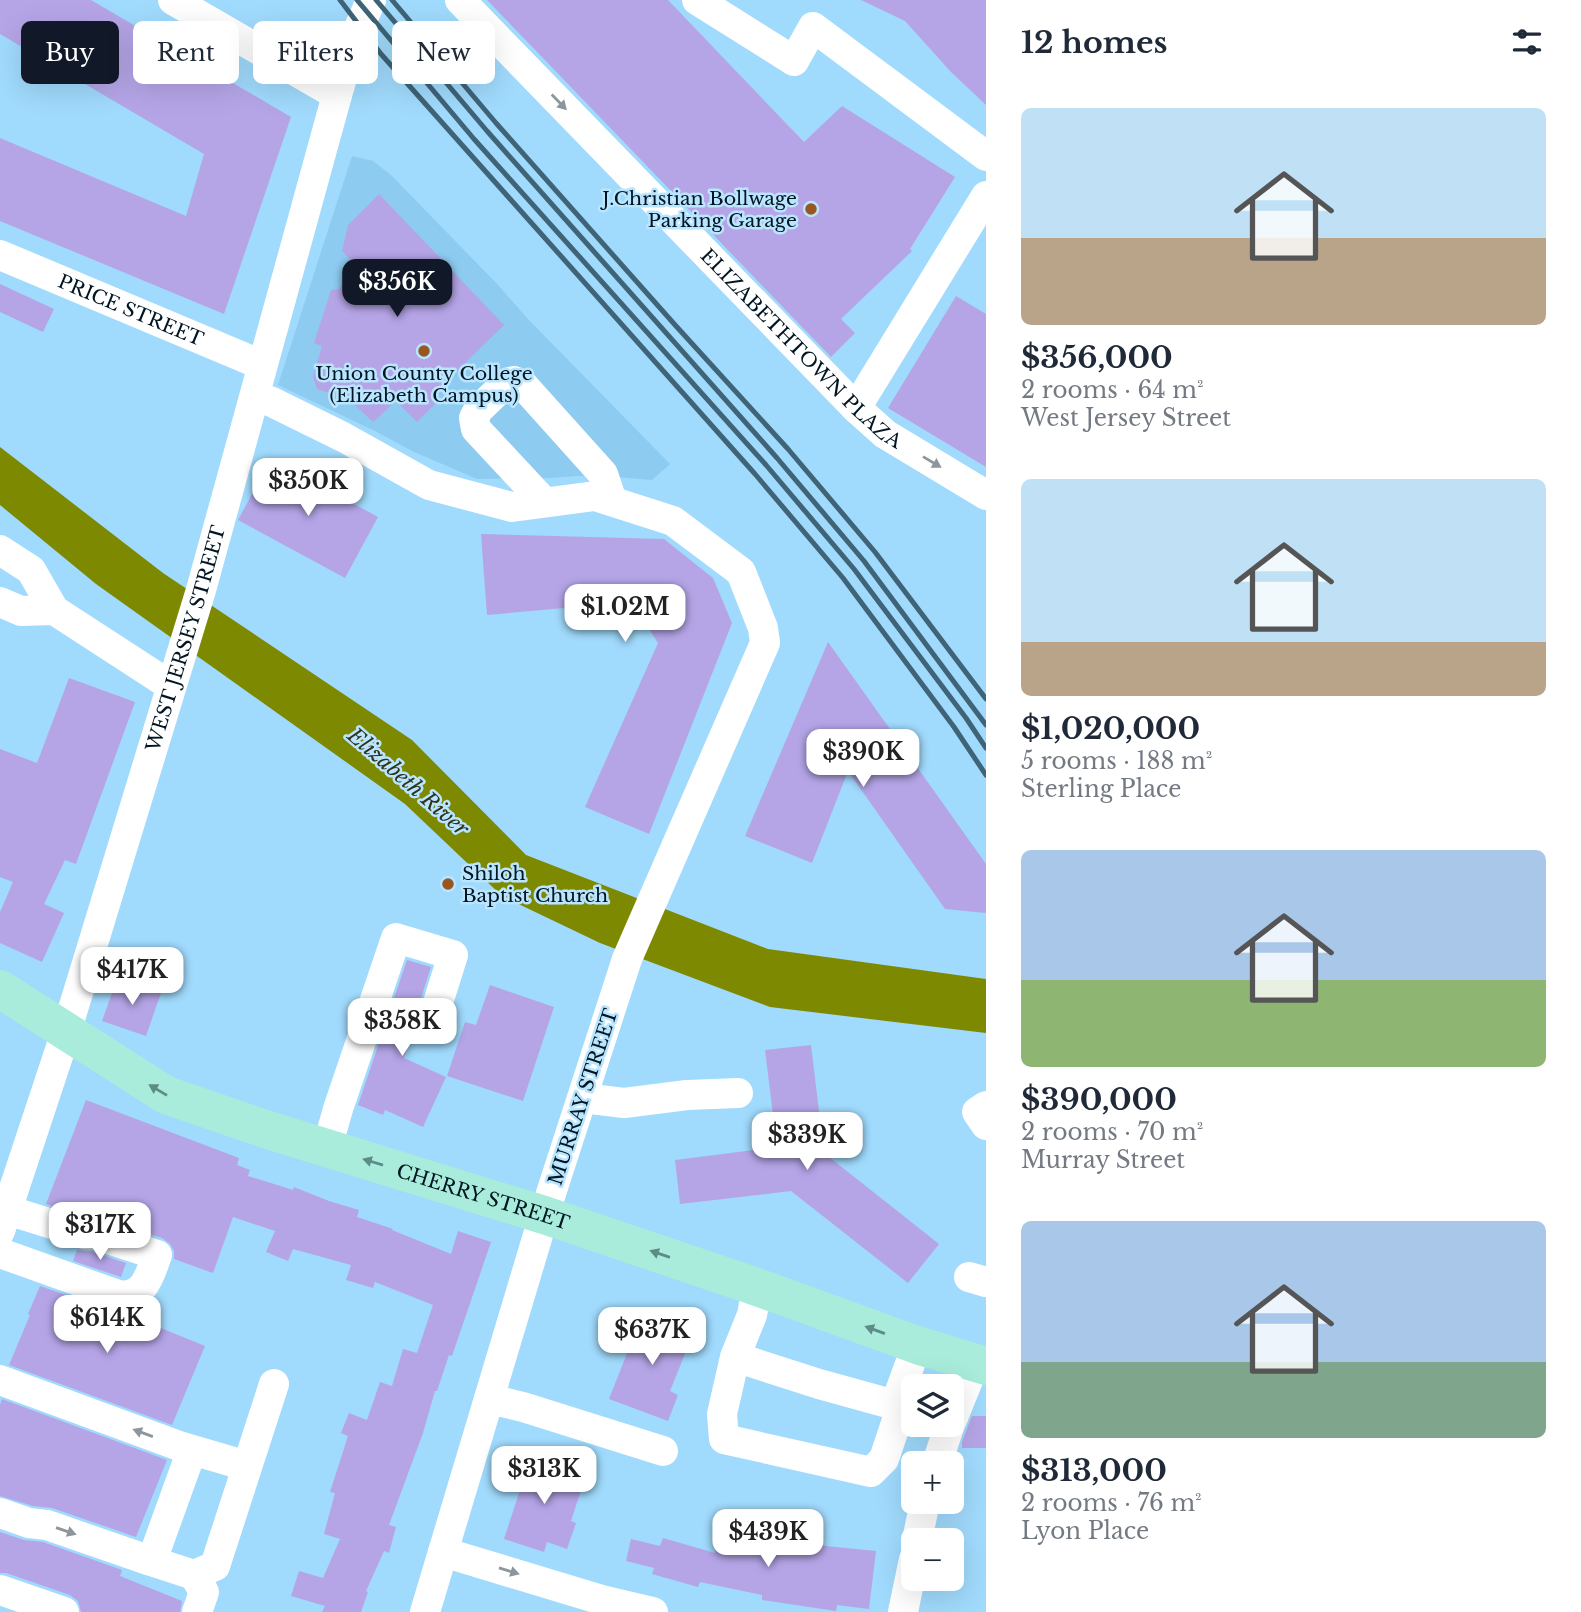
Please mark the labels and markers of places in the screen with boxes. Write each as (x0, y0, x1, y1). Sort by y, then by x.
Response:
place label: J.Christian Bollwage Parking Garage (599, 187, 797, 232)
marker: J.Christian Bollwage Parking Garage (803, 201, 819, 217)
pin: $356K (348, 260, 446, 319)
marker: Union County College (Elizabeth Campus) (416, 343, 432, 359)
place label: Union County College (Elizabeth Campus) (315, 362, 533, 407)
pin: $350K (259, 458, 357, 518)
pin: $1.02M (568, 584, 682, 644)
pin: $390K (814, 730, 912, 789)
place label: Shiloh Baptist Church (462, 862, 608, 907)
marker: Shiloh Baptist Church (440, 876, 456, 892)
pin: $417K (83, 948, 181, 1007)
pin: $358K (353, 998, 451, 1058)
pin: $339K (758, 1112, 856, 1172)
pin: $317K (51, 1202, 149, 1262)
pin: $614K (58, 1296, 156, 1355)
pin: $637K (603, 1308, 701, 1367)
pin: $313K (495, 1446, 593, 1506)
pin: $439K (719, 1510, 817, 1569)

